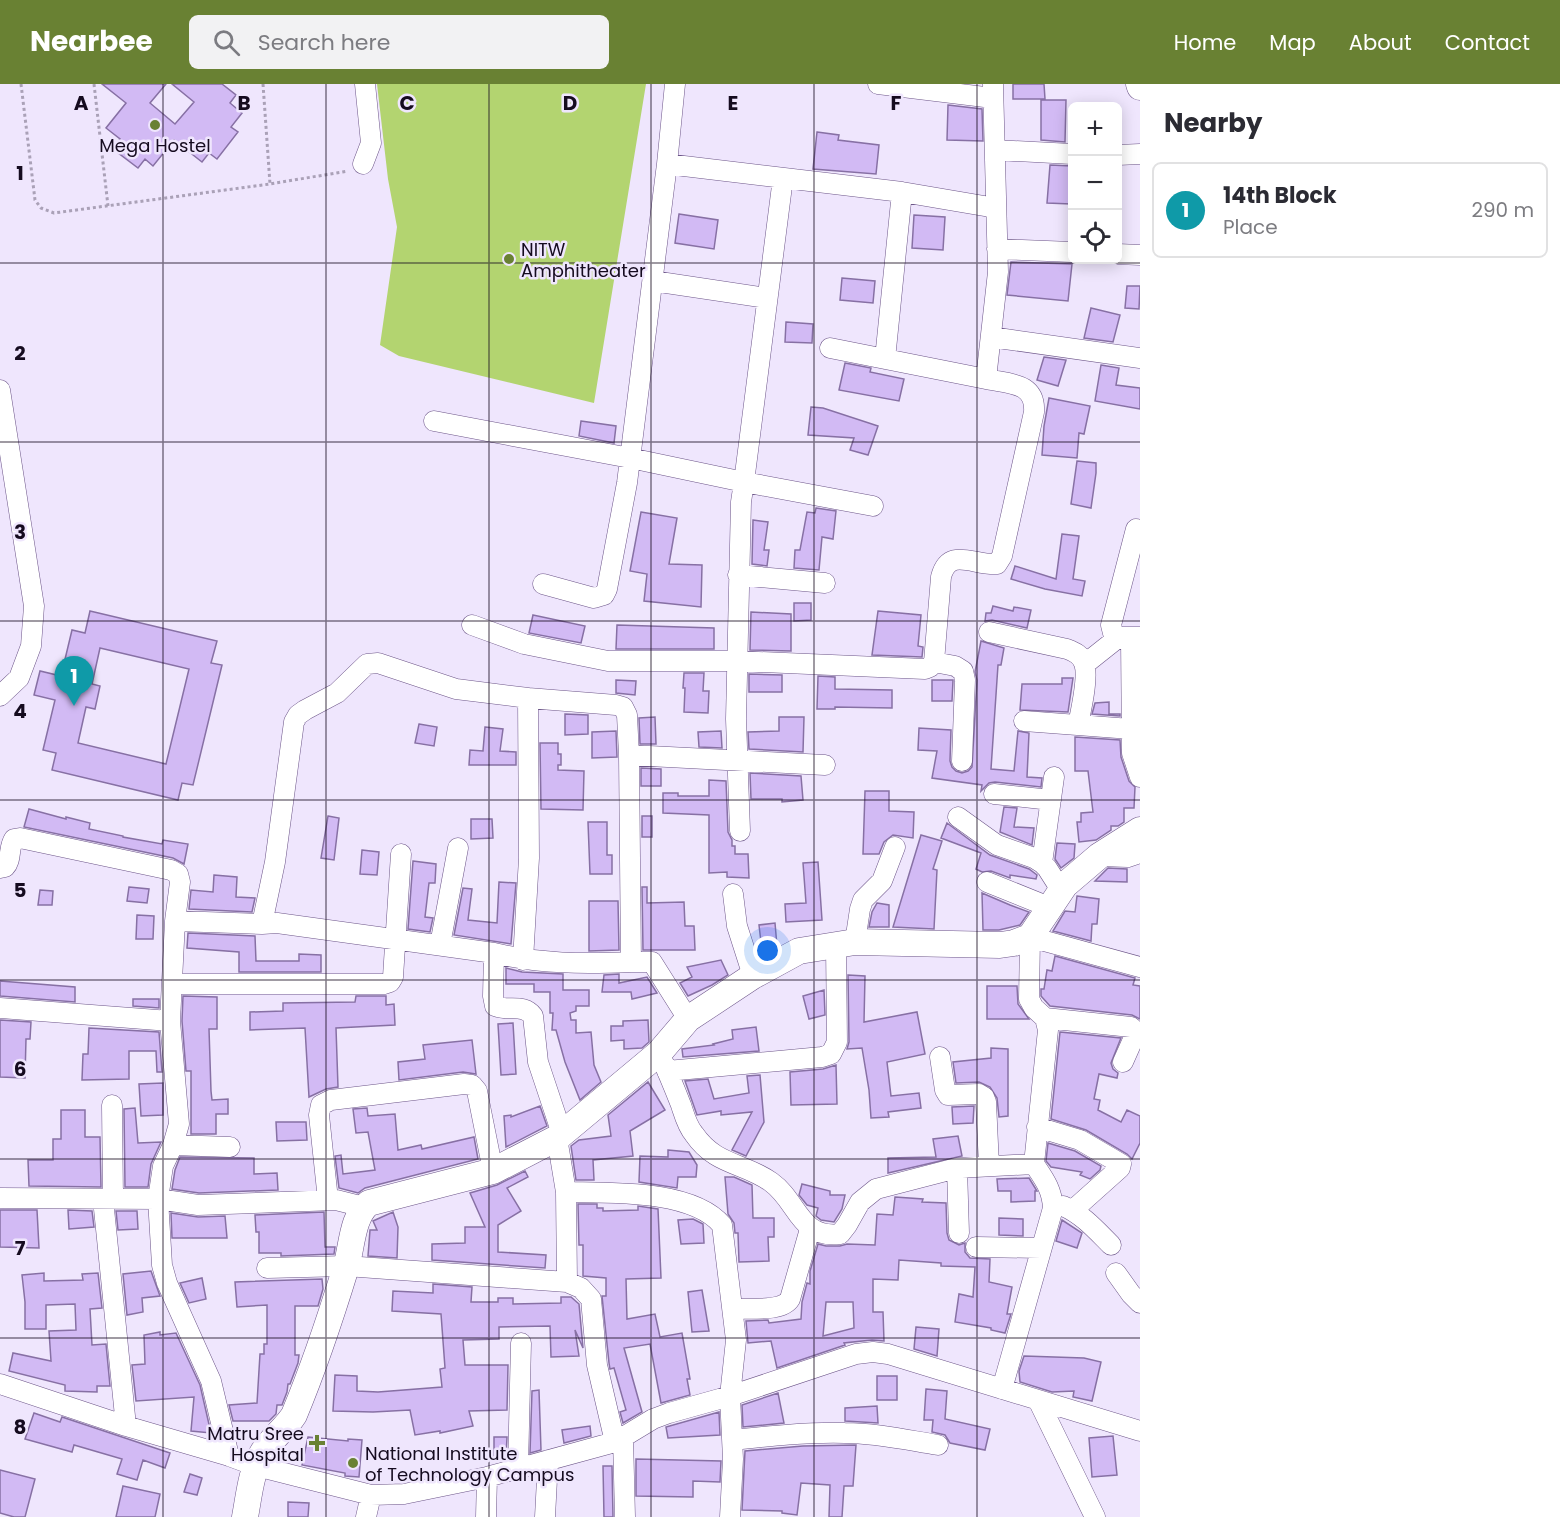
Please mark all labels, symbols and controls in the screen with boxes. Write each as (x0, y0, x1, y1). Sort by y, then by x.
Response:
search box (189, 15, 609, 69)
text: Nearbee (30, 22, 153, 61)
icon: search (210, 26, 243, 59)
text: Search here (258, 27, 390, 58)
text: Home (1174, 28, 1236, 57)
text: Map (1269, 28, 1316, 57)
text: About (1349, 28, 1412, 57)
text: Contact (1445, 28, 1530, 57)
text: A (74, 89, 89, 117)
text: B (237, 89, 251, 117)
text: C (399, 89, 415, 117)
text: D (563, 89, 577, 117)
text: E (728, 89, 738, 117)
text: F (891, 89, 902, 117)
map controls (1068, 102, 1122, 264)
button: + (1068, 102, 1122, 156)
text: Nearby (1164, 105, 1262, 141)
marker: Mega Hostel (148, 118, 162, 132)
place label: Mega Hostel (99, 133, 211, 158)
button: − (1068, 156, 1122, 210)
text: 1 (16, 159, 24, 187)
text: 14th Block (1223, 180, 1337, 211)
text: 1 (1182, 196, 1189, 224)
text: 290 m (1471, 196, 1534, 224)
button: locate (1068, 210, 1122, 264)
text: Place (1223, 213, 1278, 241)
place label: NITW Amphitheater (521, 237, 646, 283)
marker: NITW Amphitheater (502, 252, 516, 266)
text: 2 (14, 339, 26, 367)
text: 3 (14, 518, 26, 546)
pin: 1 (54, 656, 94, 706)
text: 4 (13, 697, 27, 725)
text: 5 (14, 876, 27, 904)
your location (753, 936, 782, 965)
text: 6 (14, 1055, 26, 1083)
text: 7 (15, 1234, 26, 1262)
text: 8 (14, 1413, 26, 1441)
place label: Matru Sree Hospital (207, 1421, 304, 1467)
marker: Matru Sree Hospital (308, 1434, 326, 1452)
place label: National Institute of Technology Campus (365, 1441, 574, 1487)
marker: National Institute of Technology Campus (346, 1456, 360, 1470)

